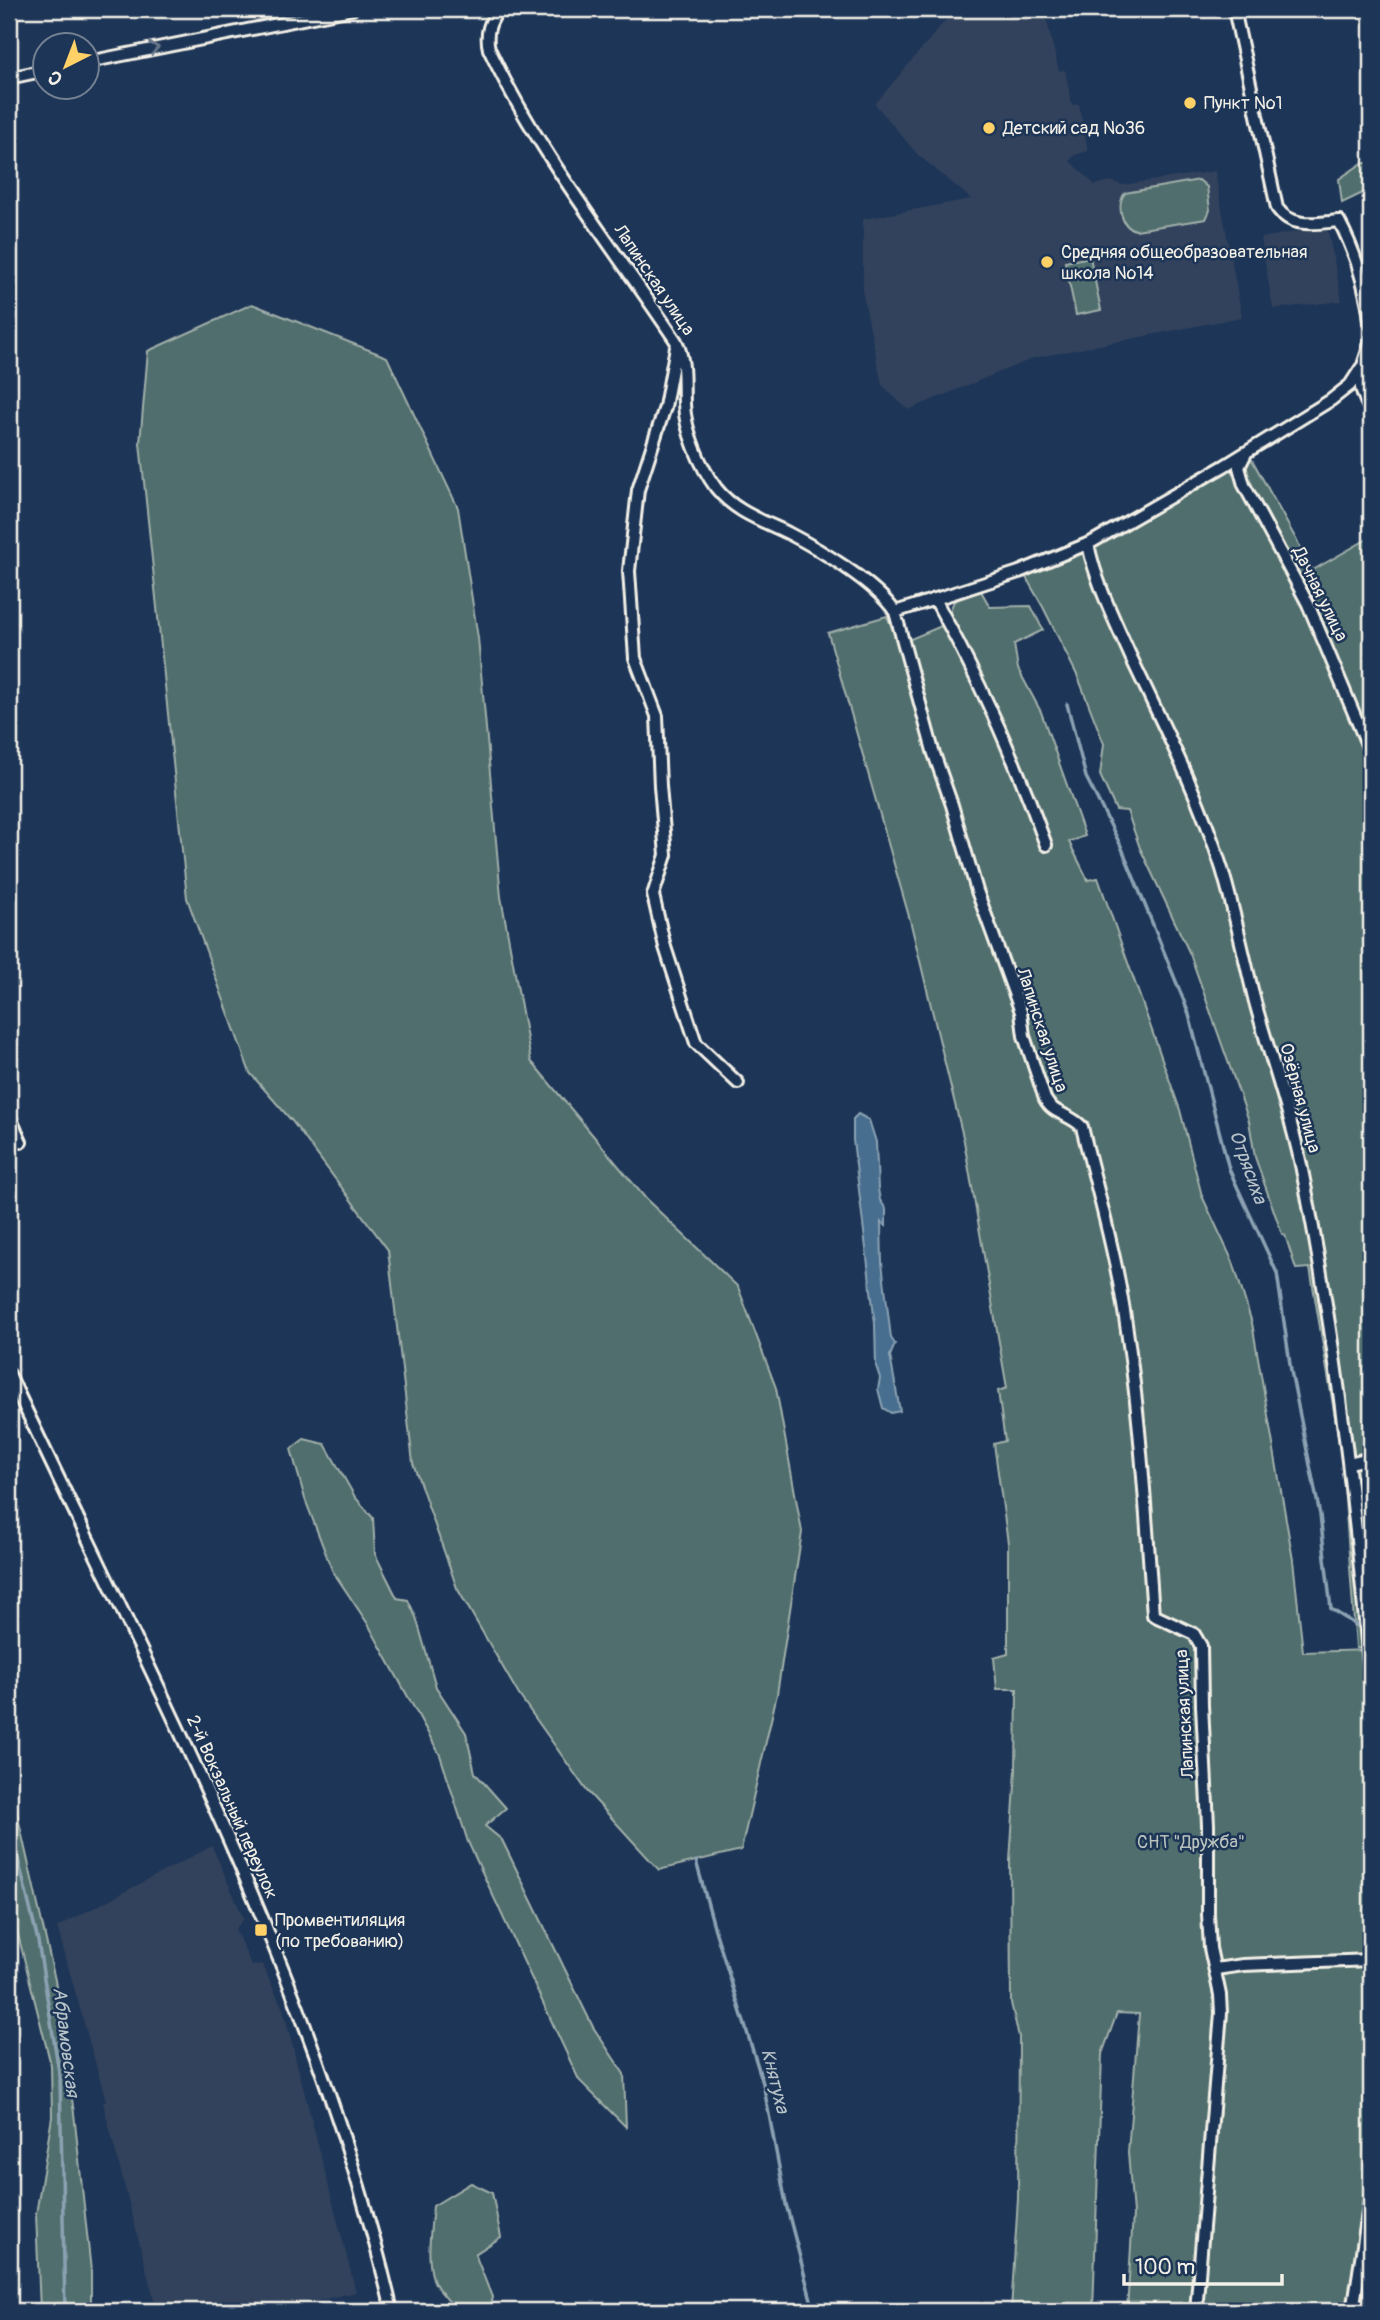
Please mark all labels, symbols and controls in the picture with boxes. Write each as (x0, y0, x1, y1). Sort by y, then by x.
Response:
north arrow (32, 32, 102, 102)
one-way arrow (148, 42, 160, 57)
text: С (43, 65, 68, 91)
place label: Пункт №1 (1204, 92, 1283, 115)
marker: Пункт №1 (1182, 95, 1198, 111)
place label: Детский сад №36 (1002, 117, 1145, 140)
marker: Детский сад №36 (981, 120, 997, 136)
street label: Лапинская улица (608, 219, 700, 340)
place label: Средняя общеобразовательная школа №14 (1061, 241, 1307, 285)
marker: Средняя общеобразовательная школа №14 (1039, 254, 1055, 270)
street label: Дачная улица (1287, 542, 1353, 645)
street label: Лапинская улица (1011, 964, 1073, 1095)
street label: Озёрная улица (1274, 1041, 1326, 1155)
water label: Отрясиха (1224, 1127, 1273, 1208)
street label: Лапинская улица (1170, 1649, 1200, 1780)
street label: 2-й Вокзальный переулок (181, 1712, 283, 1902)
park label: СНТ "Дружба" (1137, 1831, 1245, 1854)
place label: Промвентиляция (по требованию) (275, 1909, 405, 1953)
marker: Промвентиляция (по требованию) (253, 1922, 269, 1938)
water label: Абрамовская (47, 1986, 85, 2100)
water label: Княтуха (755, 2046, 795, 2117)
scale bar (1124, 2243, 1282, 2287)
text: 100 m (1135, 2254, 1195, 2281)

